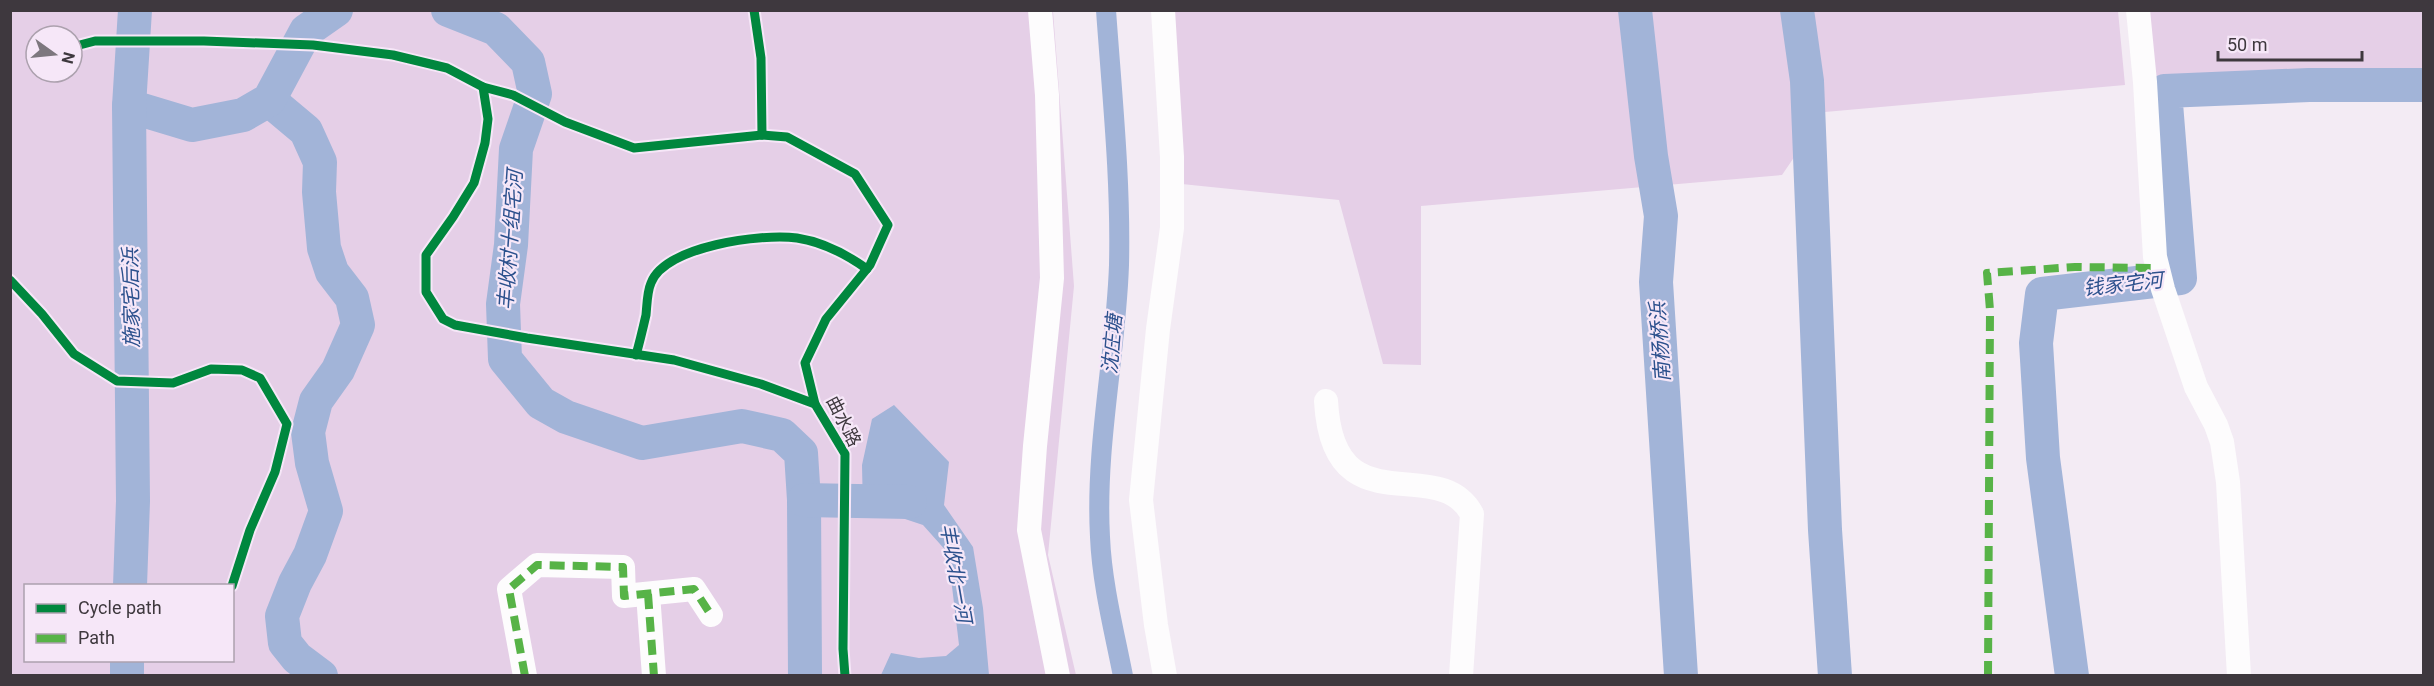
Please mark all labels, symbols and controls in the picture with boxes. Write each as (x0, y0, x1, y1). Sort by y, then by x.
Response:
north arrow (24, 24, 84, 84)
scale bar (2218, 24, 2362, 62)
text: 50 m (2227, 34, 2267, 55)
text: N (57, 50, 79, 66)
water label: 丰收村十组宅河 (493, 165, 527, 311)
water label: 施家宅后浜 (118, 246, 144, 348)
water label: 钱家宅河 (2082, 267, 2168, 300)
water label: 南杨桥浜 (1645, 299, 1675, 383)
water label: 沈庄塘 (1097, 310, 1127, 375)
street label: 曲水路 (822, 392, 866, 450)
water label: 丰收北一河 (935, 522, 977, 628)
legend (24, 584, 234, 662)
text: Cycle path (78, 597, 162, 618)
text: Path (78, 627, 115, 648)

